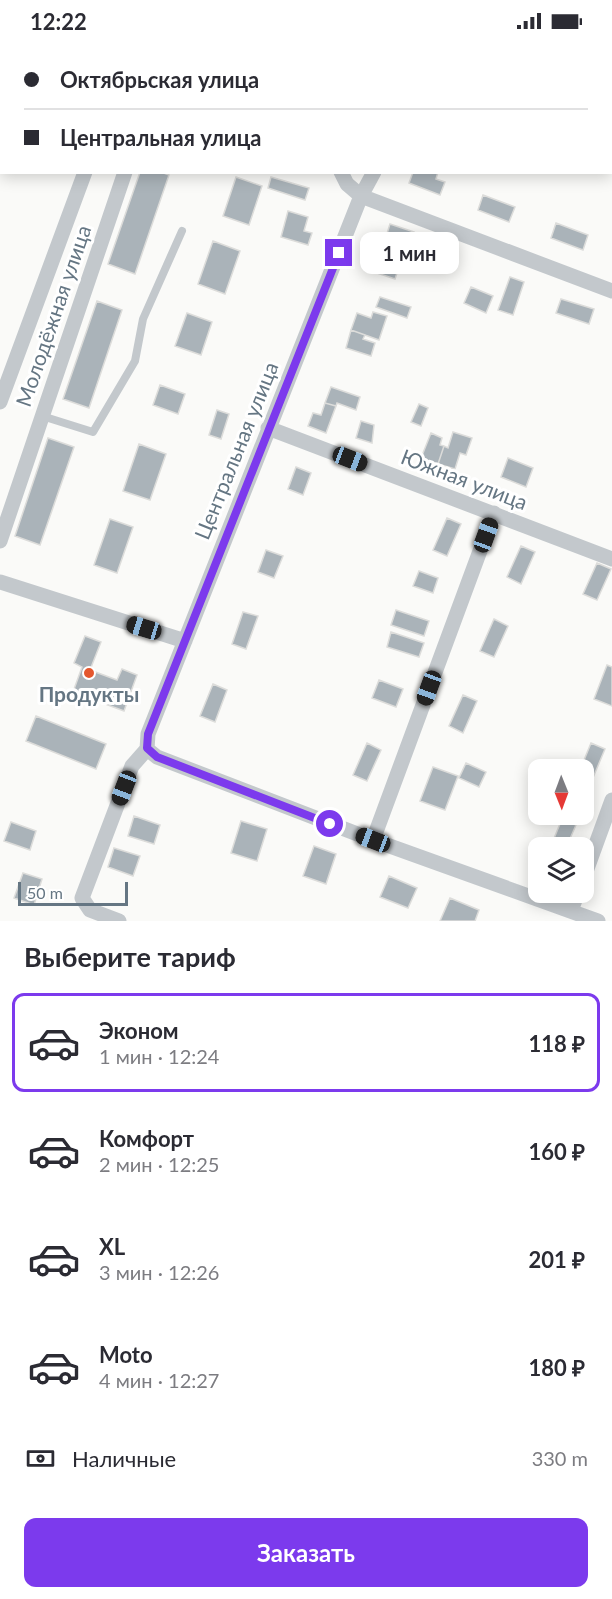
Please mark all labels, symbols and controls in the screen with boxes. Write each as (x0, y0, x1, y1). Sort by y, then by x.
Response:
text: 12:22 (30, 8, 87, 35)
text: Октябрьская улица (60, 66, 259, 93)
text: Центральная улица (60, 124, 261, 151)
street label: Молодёжная улица (10, 221, 95, 410)
callout: 1 мин (360, 232, 459, 274)
route end (325, 239, 352, 266)
text: 1 мин (383, 241, 436, 265)
street label: Центральная улица (189, 358, 283, 543)
street label: Южная улица (398, 443, 531, 514)
car (330, 444, 370, 474)
car (471, 515, 501, 555)
car (124, 614, 164, 642)
marker: Продукты (82, 666, 96, 680)
car (414, 668, 444, 708)
place label: Продукты (39, 681, 139, 706)
north arrow (528, 759, 594, 825)
map controls (528, 759, 594, 903)
car (109, 768, 139, 808)
route start (316, 810, 343, 837)
car (353, 825, 393, 855)
button: layers (528, 837, 594, 903)
scale bar (18, 879, 128, 906)
text: 50 m (27, 883, 63, 902)
text: Выберите тариф (24, 940, 236, 973)
icon: car (27, 1016, 81, 1070)
text: Эконом (99, 1017, 179, 1044)
text: 118 ₽ (529, 1030, 585, 1057)
text: 1 мин · 12:24 (99, 1044, 219, 1068)
icon: car (27, 1124, 81, 1178)
text: Комфорт (99, 1125, 194, 1152)
text: 160 ₽ (529, 1138, 585, 1165)
text: 2 мин · 12:25 (99, 1152, 219, 1176)
icon: car (27, 1232, 81, 1286)
text: XL (99, 1233, 125, 1260)
text: 201 ₽ (529, 1246, 585, 1273)
text: 3 мин · 12:26 (99, 1260, 219, 1284)
icon: car (27, 1340, 81, 1394)
text: Moto (99, 1341, 153, 1368)
text: 180 ₽ (529, 1354, 585, 1381)
text: 4 мин · 12:27 (99, 1368, 219, 1392)
icon: cash (24, 1442, 57, 1475)
text: Наличные (72, 1445, 176, 1472)
text: 330 m (532, 1446, 588, 1470)
button: Заказать (24, 1518, 588, 1587)

